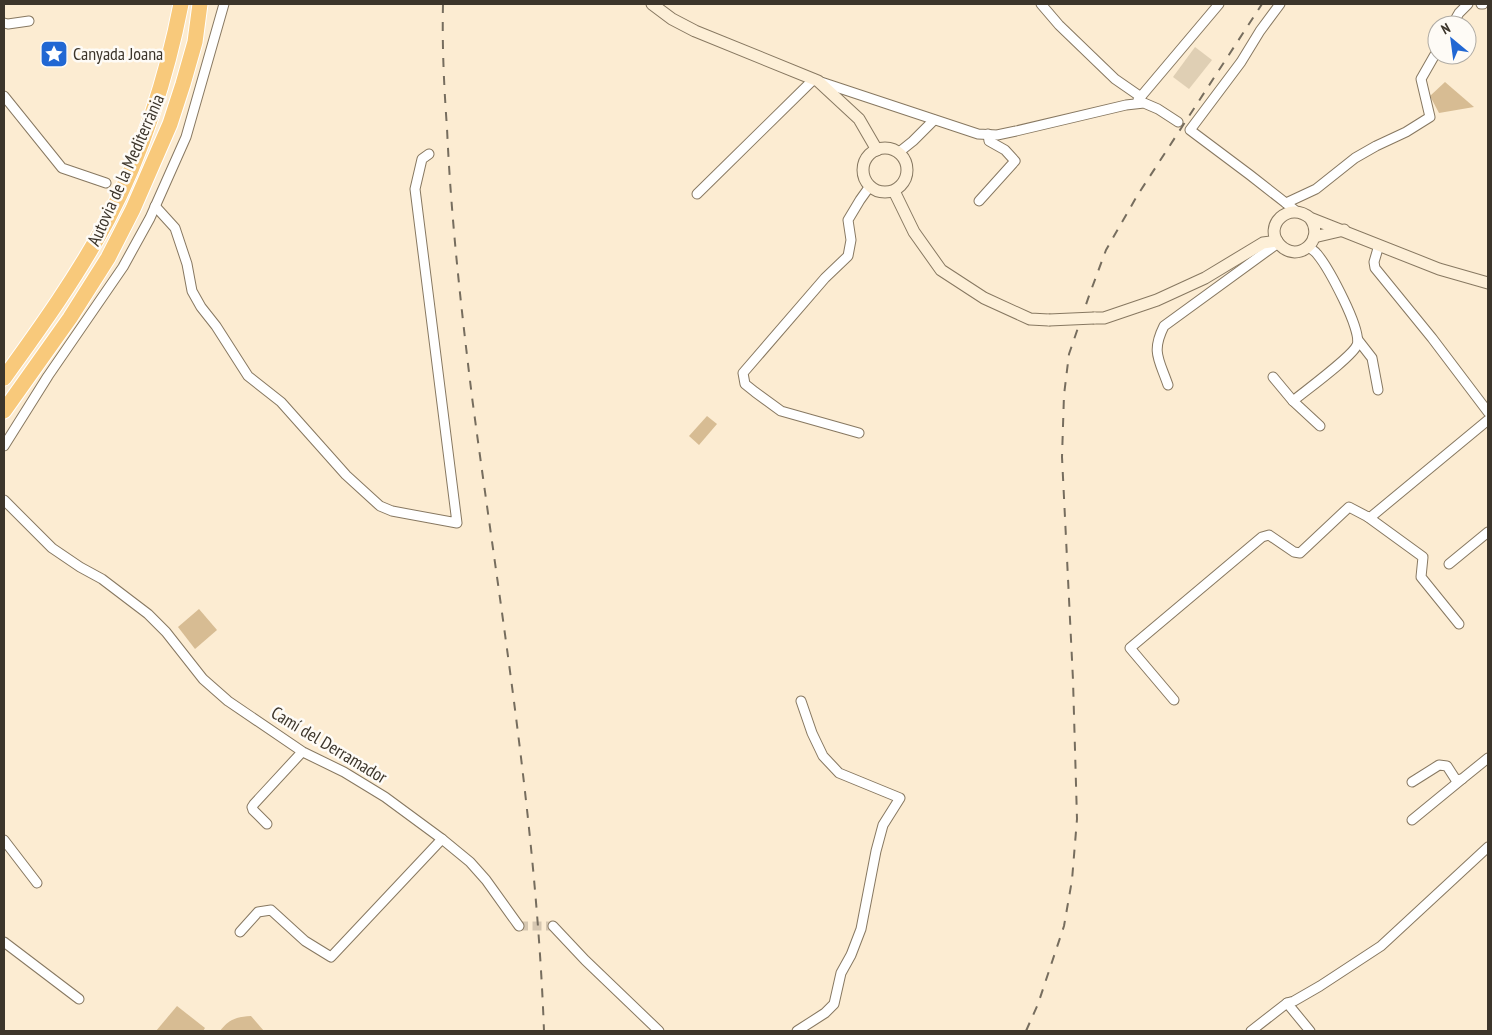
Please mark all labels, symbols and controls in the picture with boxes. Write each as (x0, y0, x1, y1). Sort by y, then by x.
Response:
north arrow (1427, 15, 1477, 65)
text: N (1438, 19, 1453, 38)
place icon: Canyada Joana (39, 39, 69, 69)
place label: Canyada Joana (73, 42, 163, 65)
street label: Autovia de la Mediterrània (82, 90, 169, 249)
street label: Camí del Derramador (267, 701, 391, 788)

